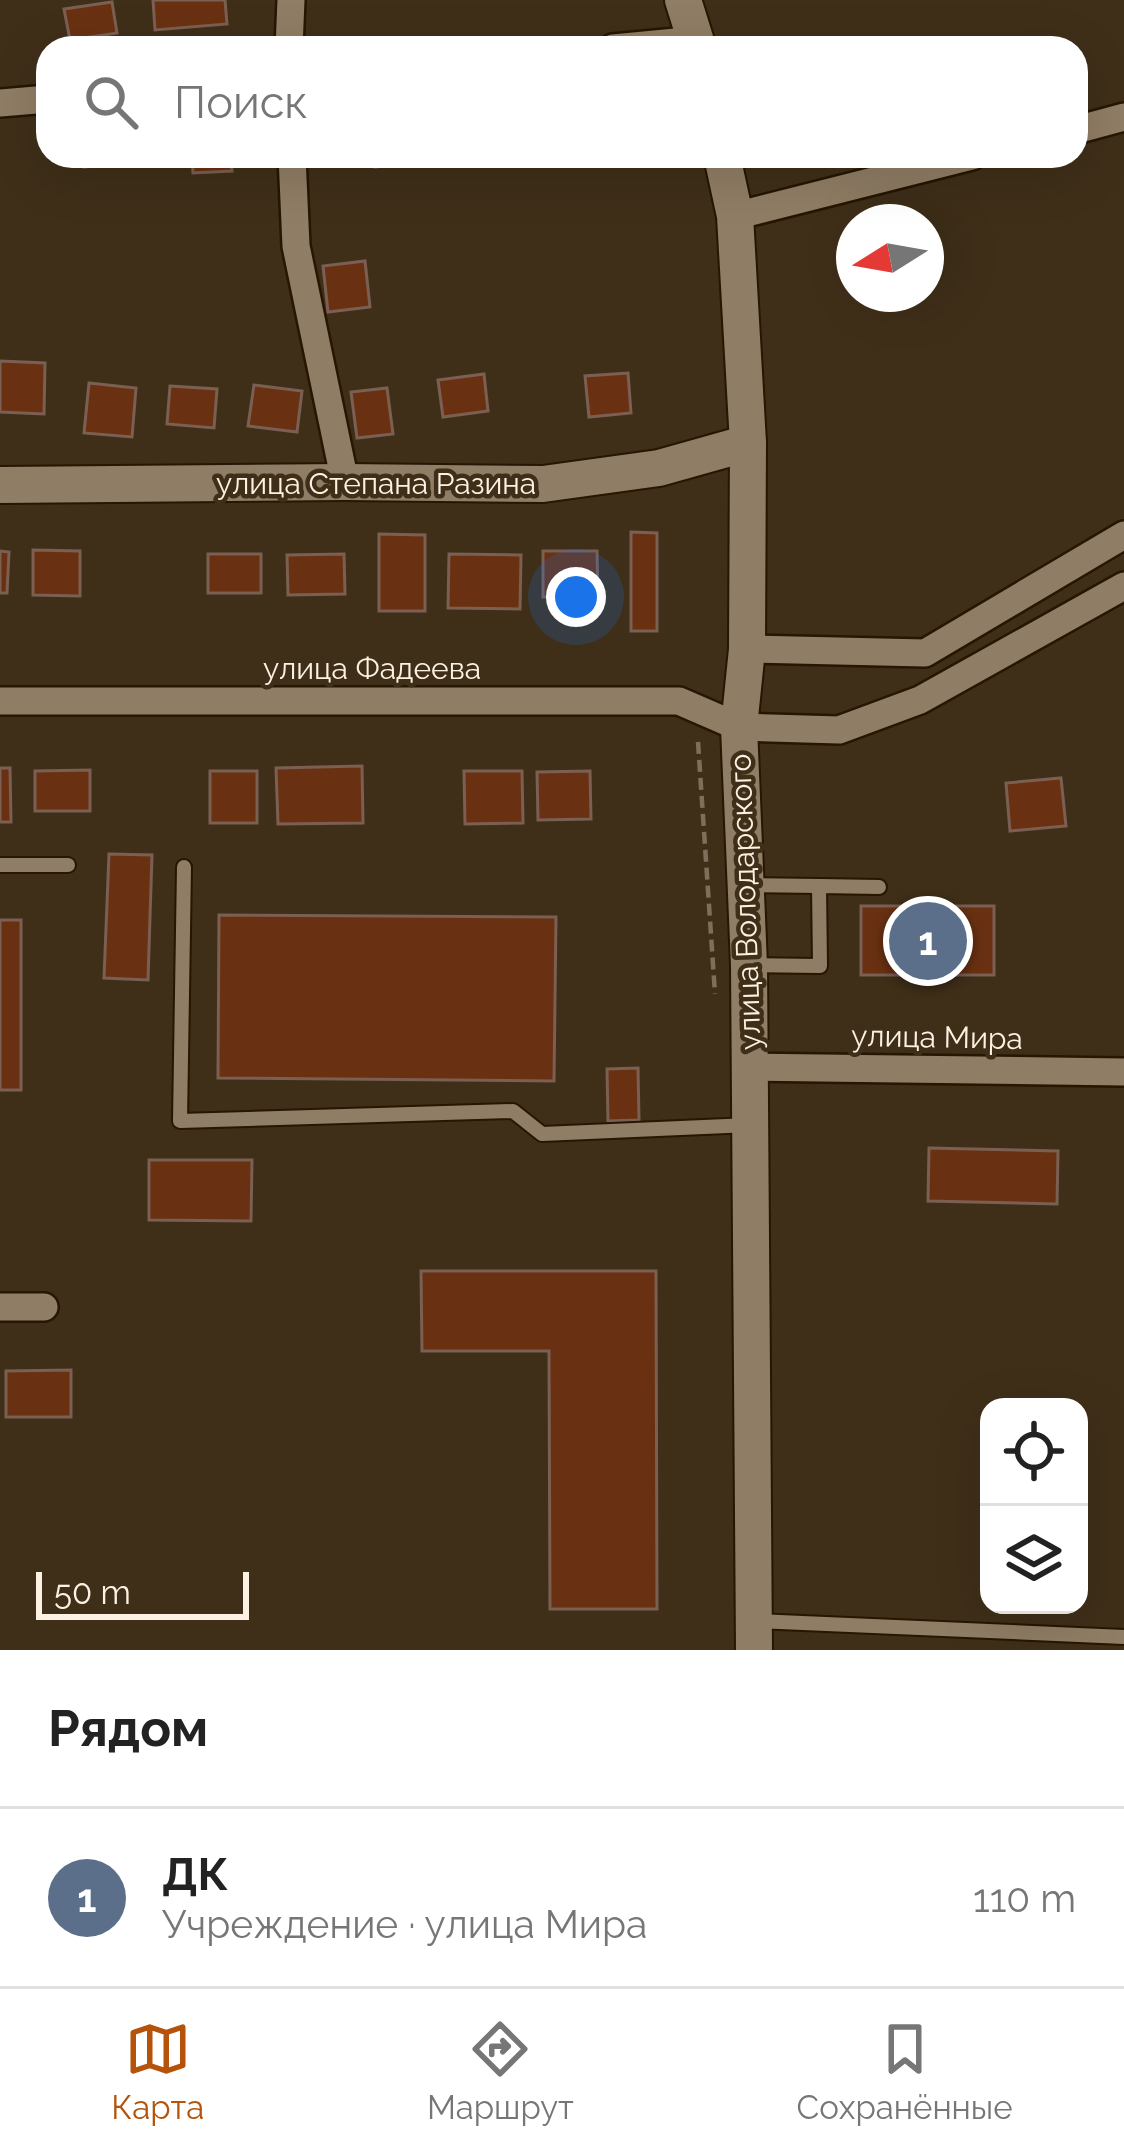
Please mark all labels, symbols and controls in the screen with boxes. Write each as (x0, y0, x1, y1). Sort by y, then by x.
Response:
search box (36, 36, 1088, 168)
icon: search (78, 69, 144, 135)
text: Поиск (174, 76, 308, 129)
north arrow (836, 204, 944, 312)
street label: улица Степана Разина (216, 466, 536, 501)
your location (546, 567, 606, 627)
street label: улица Фадеева (263, 651, 481, 686)
street label: улица Володарского (722, 753, 768, 1051)
pin: 1 (889, 896, 967, 986)
street label: улица Мира (851, 1018, 1023, 1056)
map controls (980, 1398, 1088, 1614)
button: locate (980, 1398, 1088, 1506)
button: layers (980, 1506, 1088, 1614)
scale bar (36, 1566, 249, 1619)
text: 50 m (54, 1573, 131, 1612)
text: Рядом (48, 1698, 208, 1758)
text: ДК (162, 1848, 228, 1901)
text: 1 (77, 1875, 97, 1921)
text: 110 m (973, 1875, 1076, 1921)
text: Учреждение · улица Мира (162, 1901, 647, 1947)
tab: Карта (111, 2016, 204, 2127)
tab: Маршрут (427, 2016, 574, 2127)
tab: Сохранённые (797, 2016, 1013, 2127)

